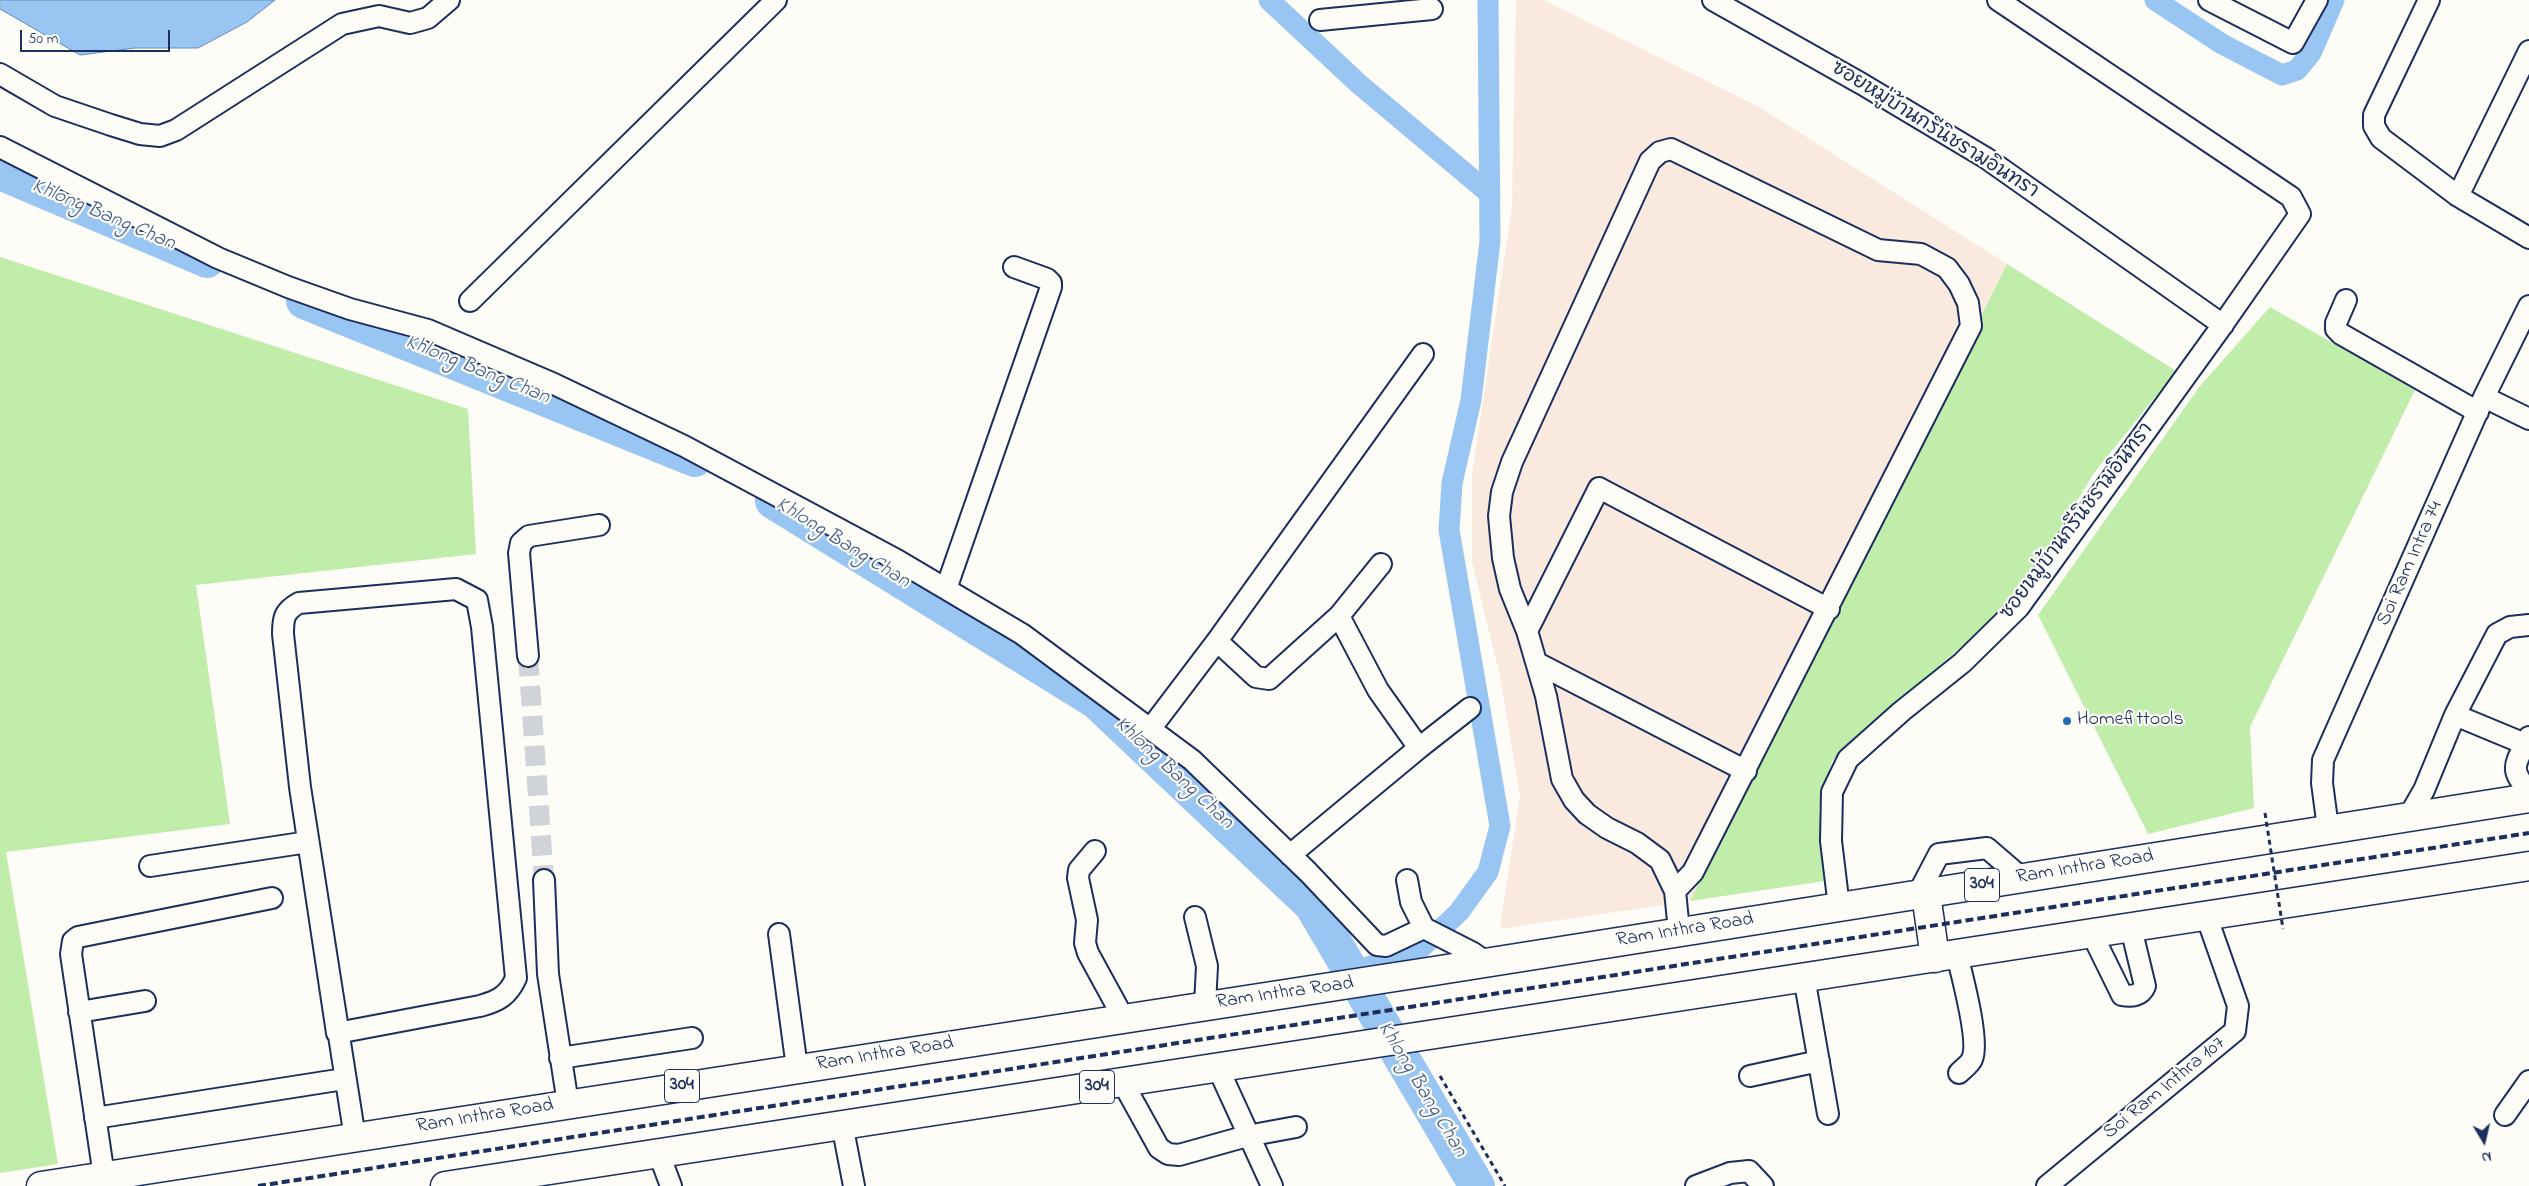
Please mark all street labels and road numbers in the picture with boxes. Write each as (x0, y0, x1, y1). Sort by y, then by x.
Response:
street label: ซอยหมู่บ้านกรีนิชรามอินทรา (1826, 57, 2042, 205)
street label: ซอยหมู่บ้านกรีนิชรามอินทรา (1996, 419, 2160, 625)
street label: Soi Ram Intra 74 (2373, 498, 2449, 630)
street label: Ram Inthra Road (2015, 845, 2155, 891)
road number: 304 (1964, 868, 2000, 902)
street label: Ram Inthra Road (1615, 908, 1755, 954)
street label: Ram Inthra Road (1215, 972, 1355, 1016)
street label: Ram Inthra Road (815, 1032, 955, 1078)
street label: Soi Ram Inthra 107 (2099, 1032, 2231, 1146)
road number: 304 (664, 1070, 700, 1102)
road number: 304 (1080, 1070, 1114, 1104)
street label: Ram Inthra Road (415, 1094, 555, 1140)

